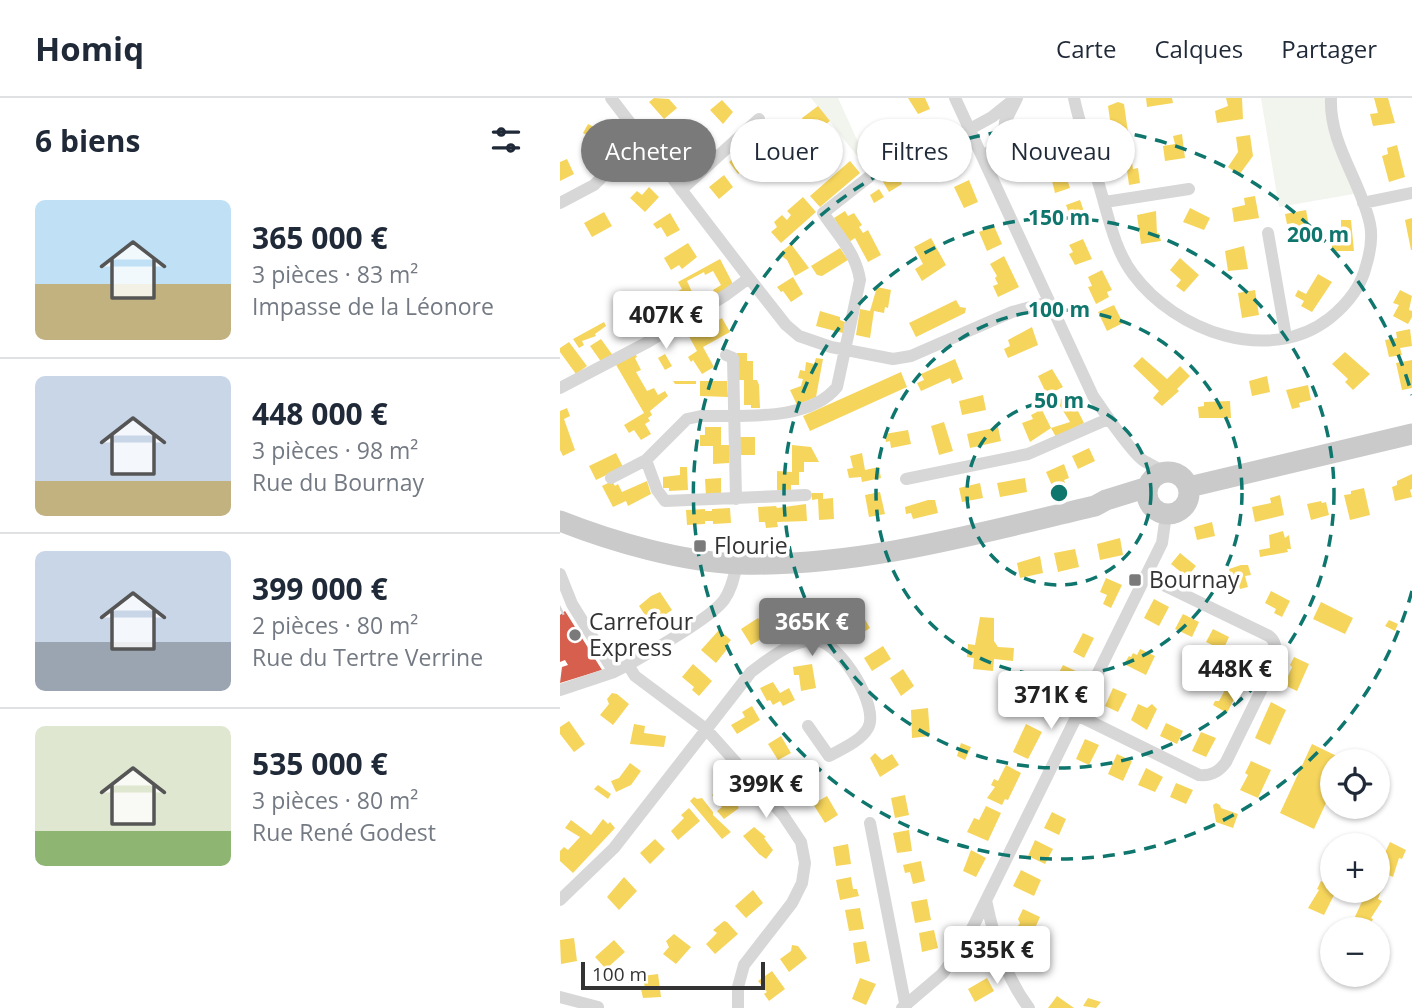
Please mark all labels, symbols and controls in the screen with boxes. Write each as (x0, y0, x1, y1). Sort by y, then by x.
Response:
text: Homiq (35, 26, 144, 71)
text: Carte (1056, 32, 1116, 65)
text: Calques (1154, 32, 1243, 65)
text: Partager (1281, 32, 1377, 65)
chip: Acheter (581, 119, 716, 182)
chip: Louer (730, 119, 843, 182)
chip: Filtres (857, 119, 972, 182)
chip: Nouveau (986, 119, 1135, 182)
text: 6 biens (35, 120, 140, 161)
icon: filters (487, 121, 525, 159)
text: 150 m (1028, 203, 1090, 231)
text: 365 000 € (252, 217, 388, 258)
text: 200 m (1287, 220, 1349, 248)
icon: home (91, 228, 175, 312)
text: 3 pièces · 83 m² (252, 258, 418, 290)
text: Impasse de la Léonore (252, 290, 494, 322)
pin: 407K € (609, 292, 723, 351)
text: 100 m (1028, 295, 1090, 323)
text: 407K € (629, 298, 703, 330)
text: 50 m (1034, 386, 1084, 414)
text: 448 000 € (252, 393, 388, 434)
icon: home (91, 404, 175, 488)
text: 3 pièces · 98 m² (252, 434, 418, 466)
text: Rue du Bournay (252, 466, 424, 498)
centre of rings (1047, 481, 1071, 505)
place label: Flourie (714, 529, 788, 561)
marker: Flourie (692, 538, 708, 554)
place label: Bournay (1149, 563, 1240, 595)
text: 399 000 € (252, 568, 388, 609)
marker: Bournay (1127, 572, 1143, 588)
icon: home (91, 579, 175, 663)
pin: 365K € (755, 598, 869, 658)
place label: Carrefour Express (589, 605, 694, 663)
text: 365K € (775, 605, 849, 637)
text: 2 pièces · 80 m² (252, 609, 418, 641)
marker: Carrefour Express (567, 627, 583, 643)
text: Rue du Tertre Verrine (252, 641, 483, 673)
pin: 448K € (1178, 646, 1292, 705)
text: 448K € (1198, 652, 1272, 684)
pin: 371K € (994, 672, 1108, 731)
text: 371K € (1014, 678, 1088, 710)
text: 535 000 € (252, 743, 388, 784)
map controls (1320, 749, 1390, 987)
button: locate (1320, 749, 1390, 819)
icon: home (91, 754, 175, 838)
pin: 399K € (709, 760, 823, 820)
text: 399K € (729, 767, 803, 799)
text: 3 pièces · 80 m² (252, 784, 418, 816)
text: Rue René Godest (252, 816, 436, 848)
button: + (1320, 833, 1390, 903)
button: − (1320, 917, 1390, 987)
pin: 535K € (940, 926, 1054, 986)
text: 535K € (960, 933, 1034, 965)
scale bar (581, 959, 765, 991)
text: 100 m (592, 961, 647, 987)

